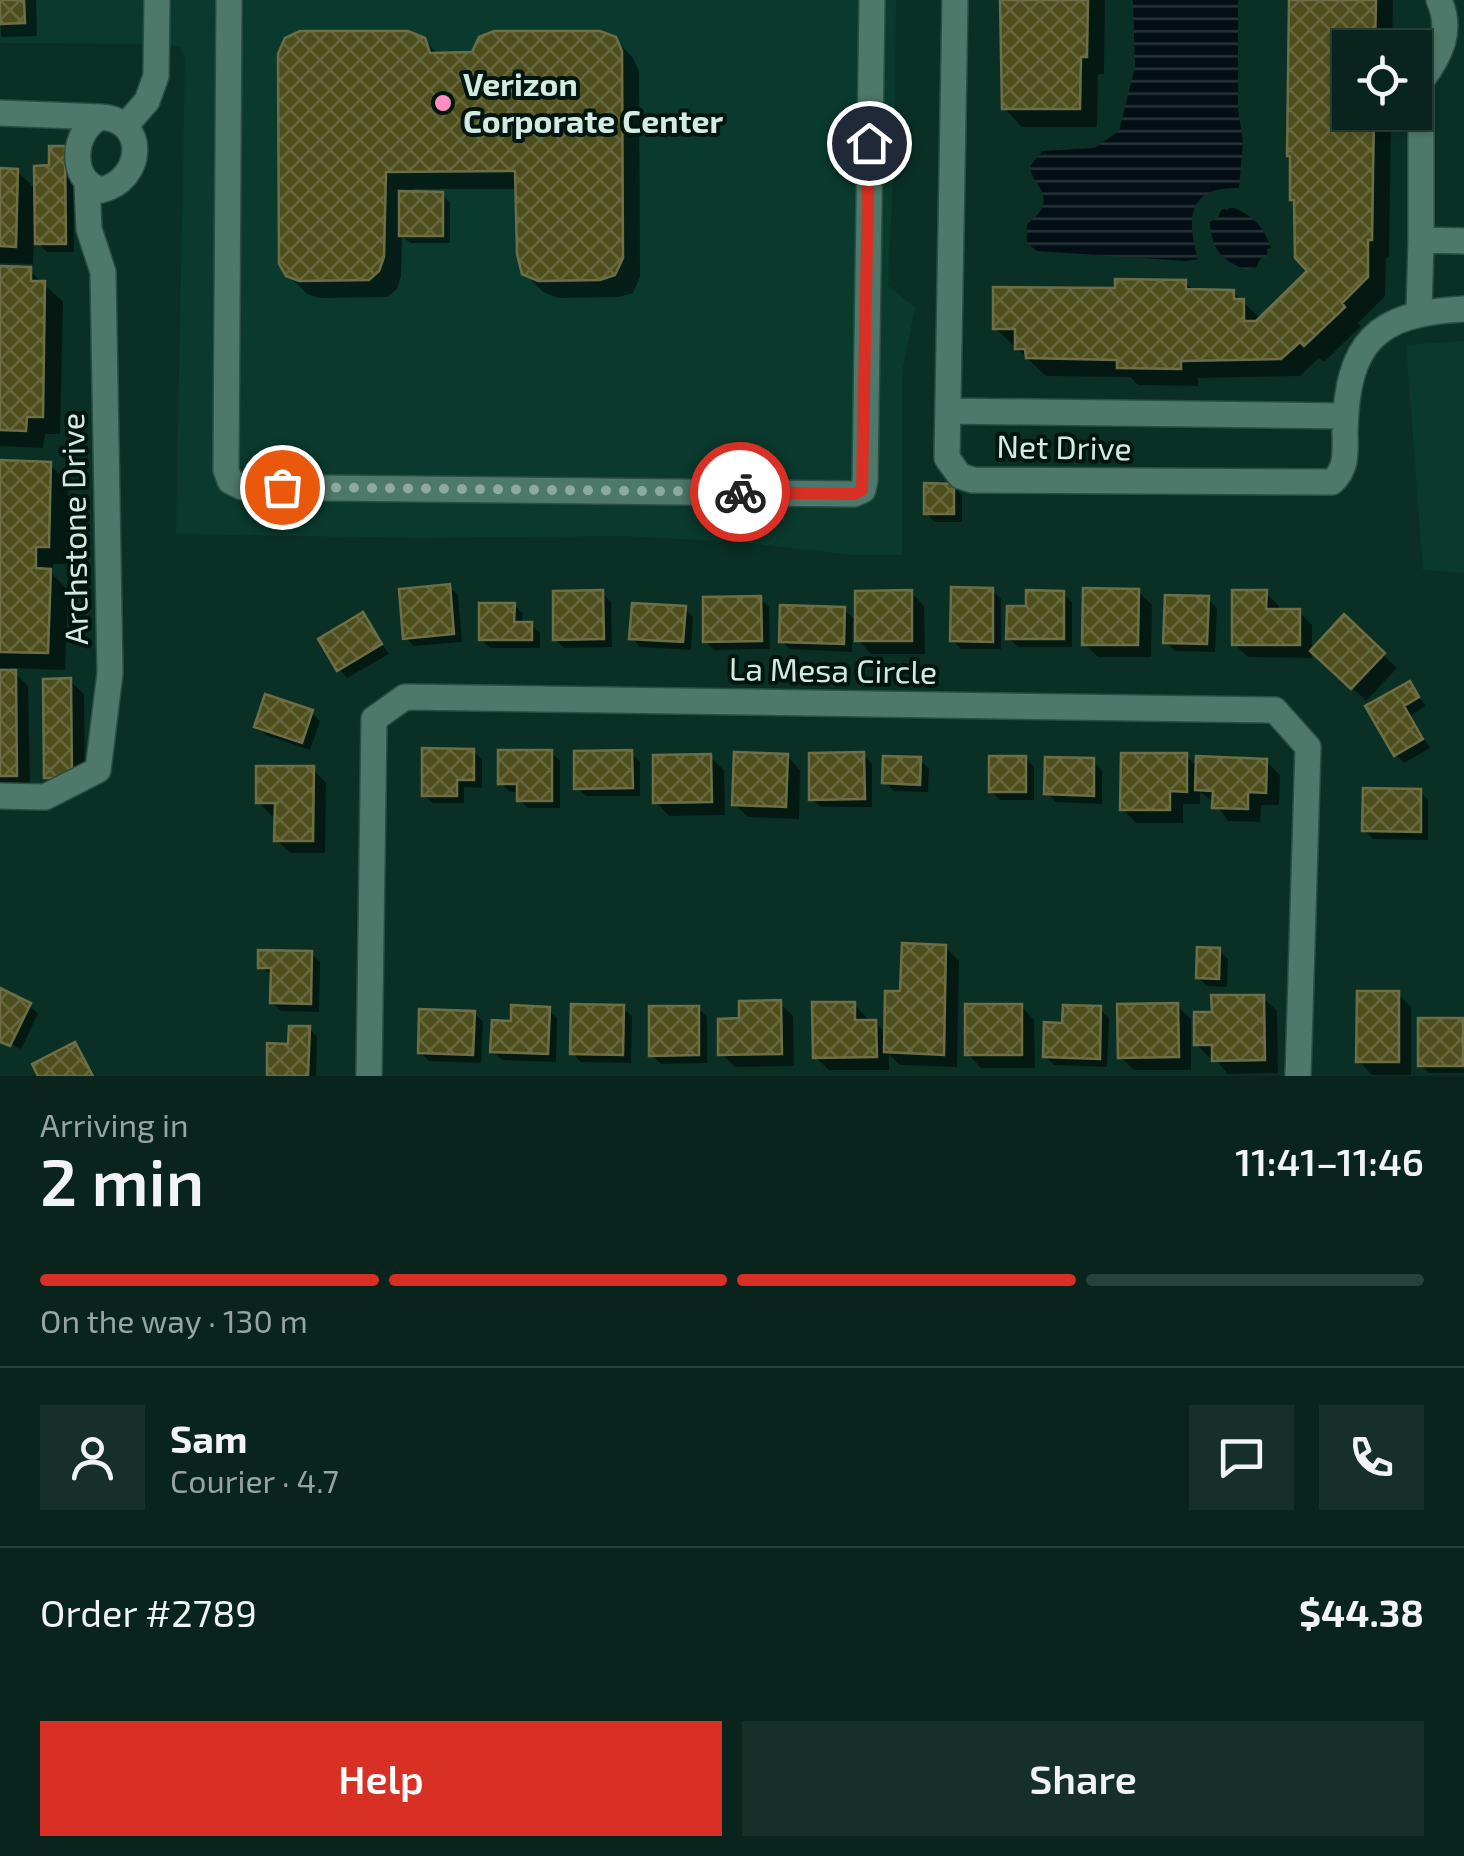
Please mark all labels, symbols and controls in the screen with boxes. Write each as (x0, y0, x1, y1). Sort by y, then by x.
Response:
map controls (1332, 30, 1432, 130)
button: locate (1332, 30, 1432, 130)
place label: Verizon Corporate Center (463, 64, 724, 139)
marker: Verizon Corporate Center (432, 92, 454, 114)
pin (827, 101, 912, 186)
icon: home (842, 116, 897, 171)
street label: Archstone Drive (52, 413, 94, 645)
street label: Net Drive (996, 426, 1132, 466)
courier (690, 442, 790, 542)
pin (240, 445, 325, 530)
icon: bag (255, 460, 310, 515)
icon: bike (713, 465, 768, 520)
street label: La Mesa Circle (729, 648, 937, 690)
text: Arriving in (40, 1105, 189, 1143)
text: 11:41–11:46 (1235, 1138, 1424, 1184)
text: 2 min (40, 1141, 204, 1219)
text: On the way · 130 m (40, 1301, 308, 1339)
button: person (40, 1405, 145, 1510)
button: chat (1189, 1405, 1294, 1510)
button: phone (1319, 1405, 1424, 1510)
text: Sam (170, 1415, 247, 1461)
text: Courier · 4.7 (170, 1461, 339, 1499)
text: Order #2789 (40, 1589, 257, 1635)
text: $44.38 (1299, 1589, 1424, 1635)
button: Help (40, 1721, 722, 1836)
button: Share (742, 1721, 1424, 1836)

